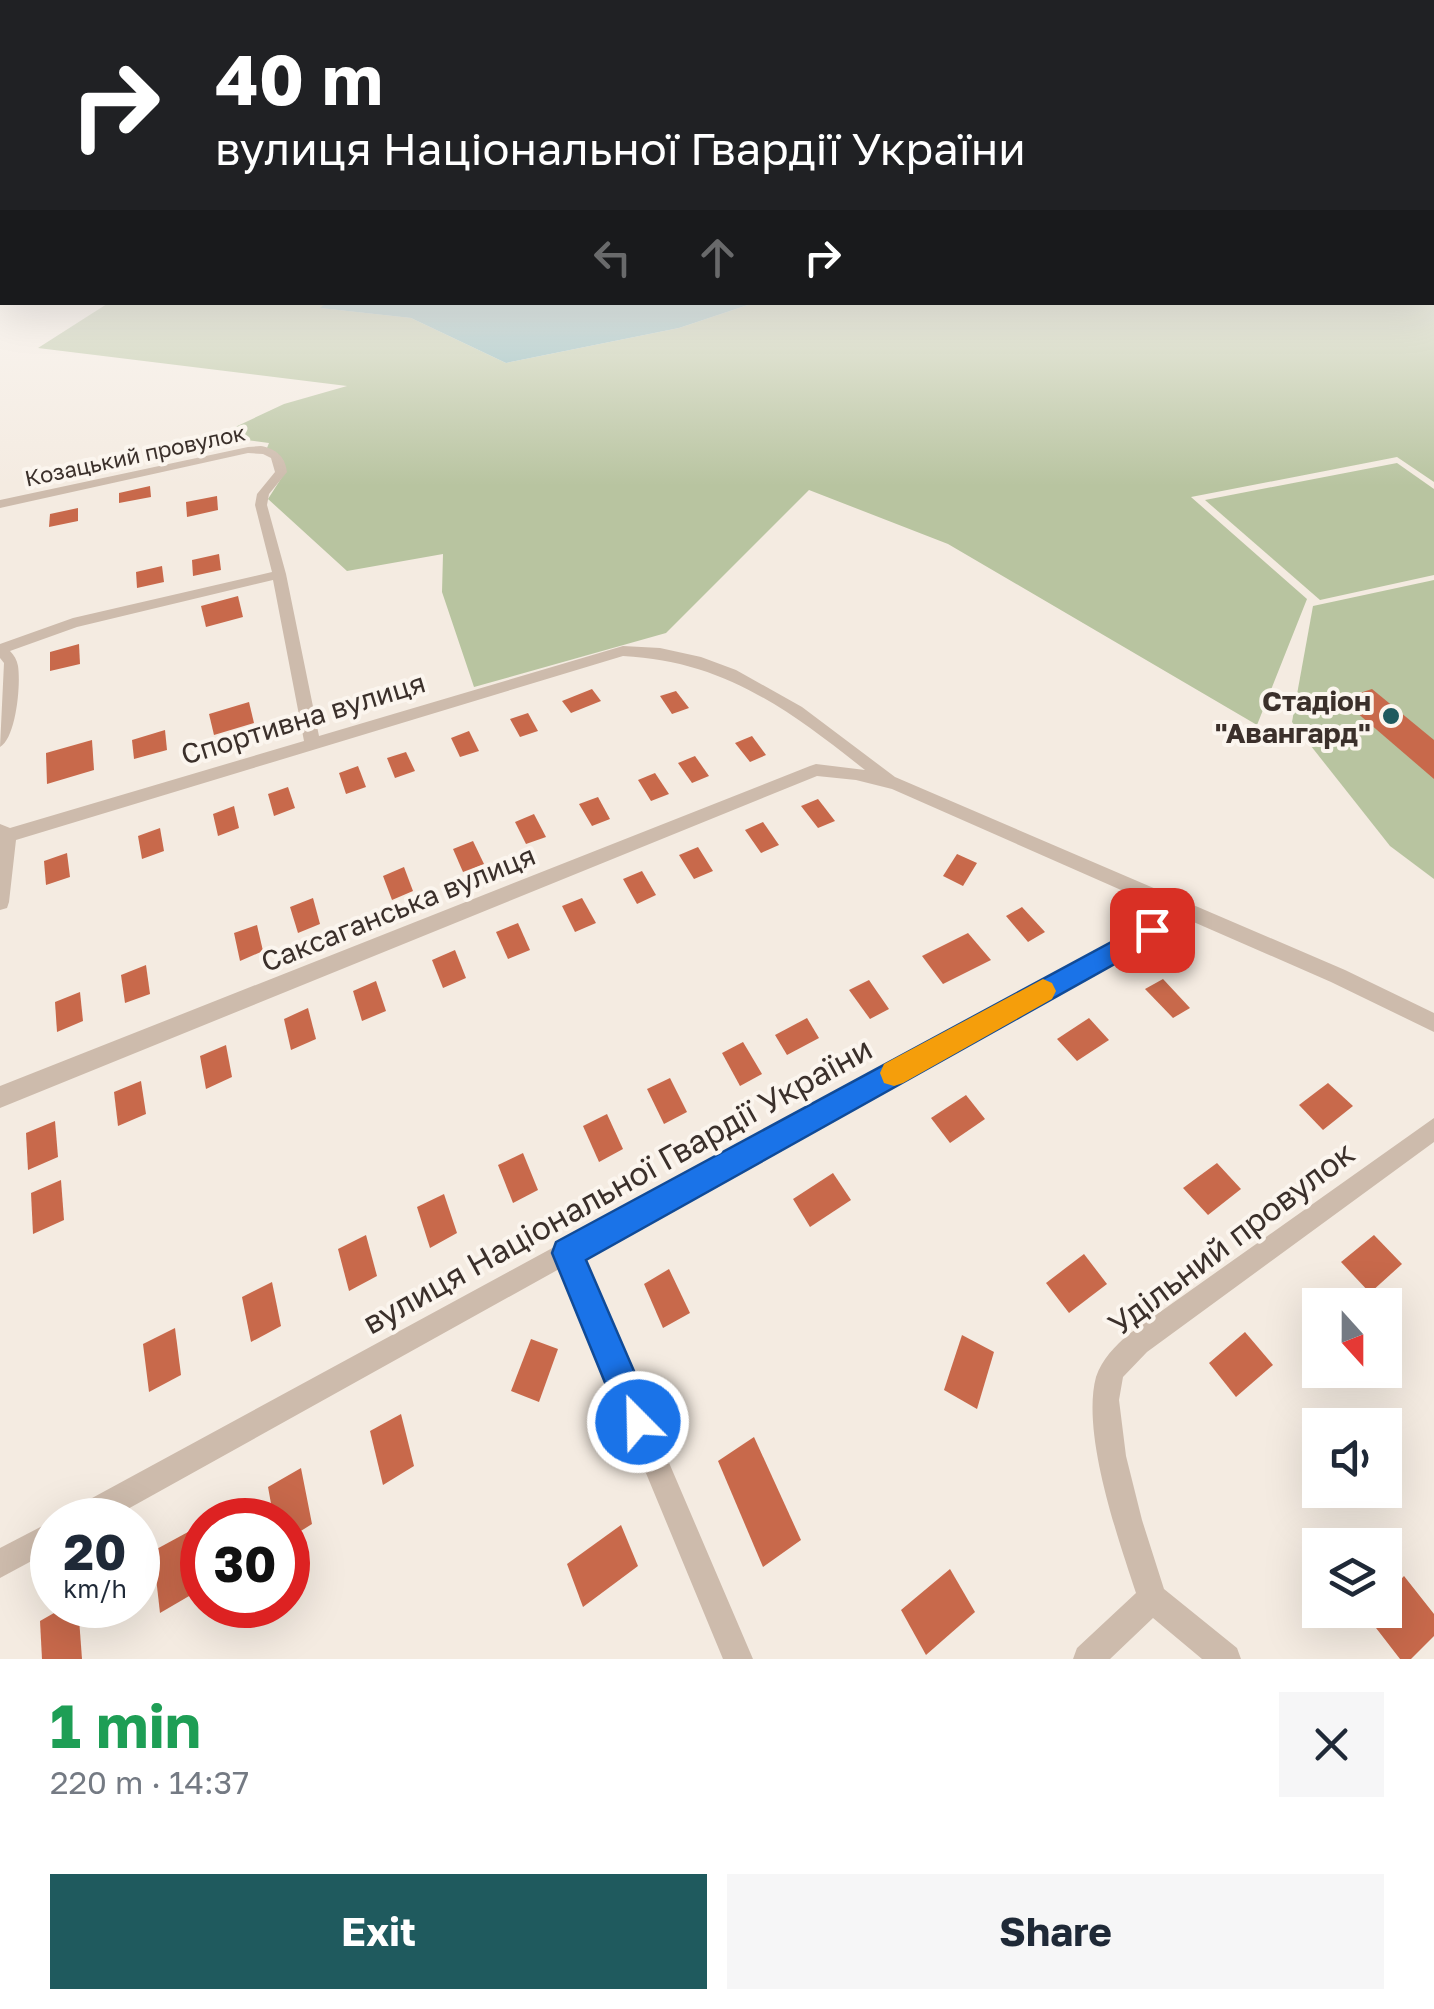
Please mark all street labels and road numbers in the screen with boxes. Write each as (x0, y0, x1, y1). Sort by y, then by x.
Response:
street label: Козацький провулок (22, 418, 248, 492)
street label: Спортивна вулиця (177, 665, 429, 771)
street label: Саксаганська вулиця (256, 838, 540, 978)
street label: вулиця Національної Гвардії України (356, 1029, 878, 1341)
street label: Удільний провулок (1101, 1133, 1361, 1343)

